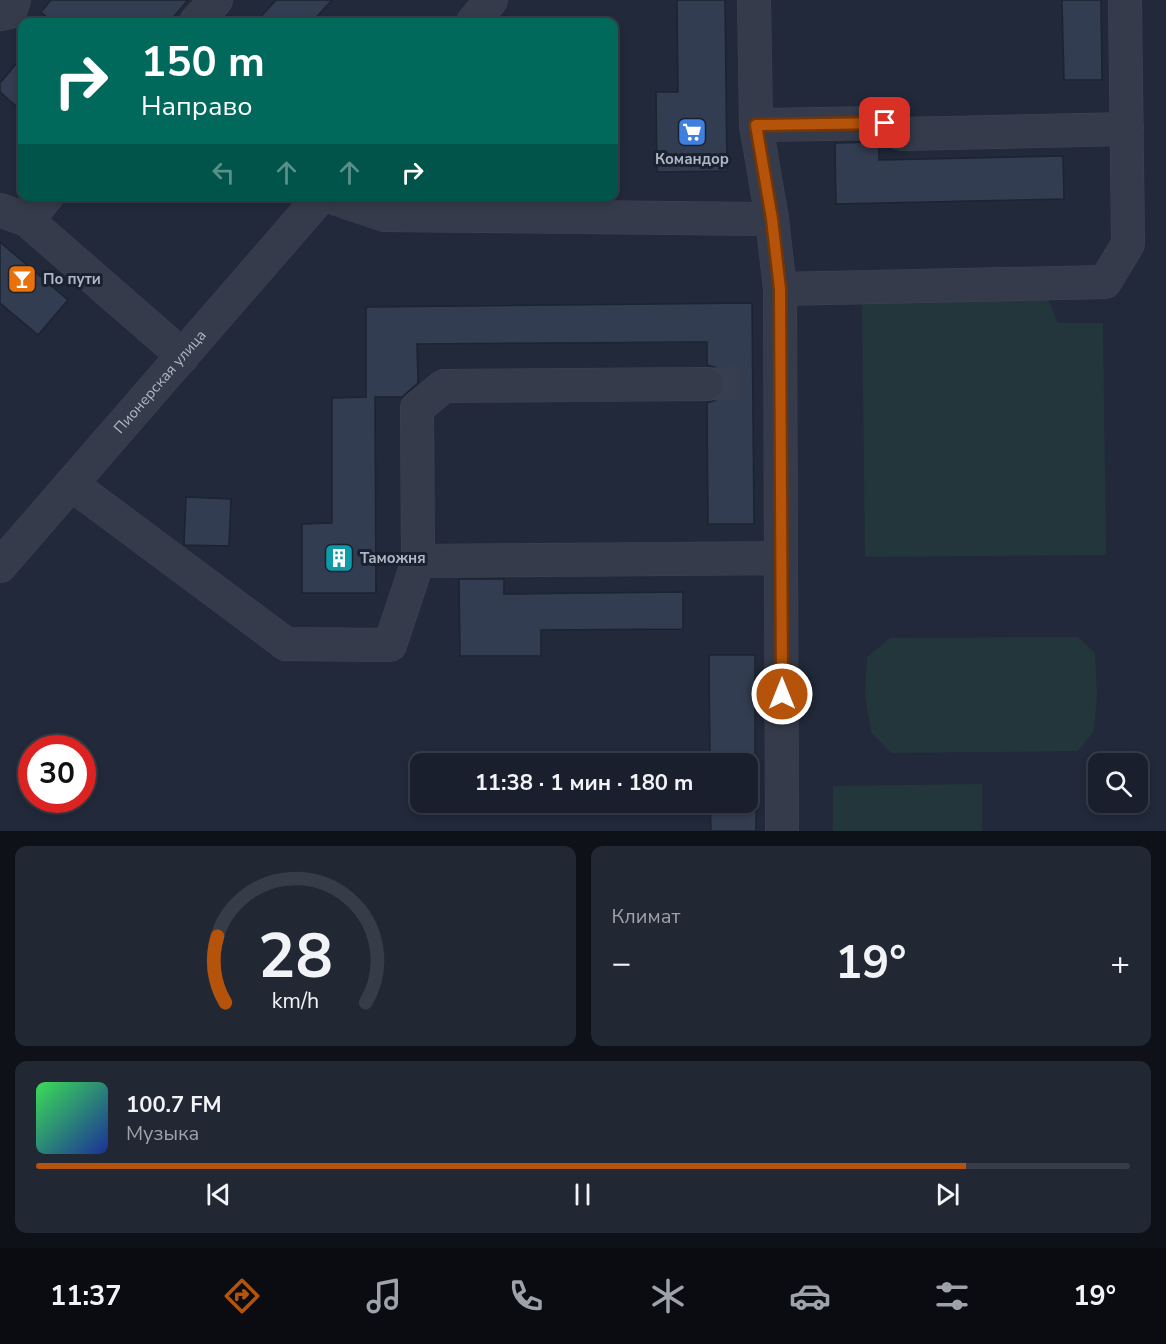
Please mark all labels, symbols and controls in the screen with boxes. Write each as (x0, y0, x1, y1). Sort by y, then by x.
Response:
text: 150 m (141, 34, 265, 91)
icon: right (42, 42, 120, 120)
text: Направо (141, 88, 252, 125)
pin (859, 97, 910, 148)
icon: arrive (868, 106, 901, 139)
supermarket icon: Командор (676, 116, 708, 148)
place label: Командор (655, 149, 729, 169)
icon: left (207, 156, 240, 189)
icon: ahead (270, 156, 303, 189)
icon: ahead (333, 156, 366, 189)
icon: right (396, 156, 429, 189)
bar icon: По пути (6, 263, 38, 295)
place label: По пути (43, 269, 101, 289)
street label: Пионерская улица (109, 326, 211, 438)
building icon: Таможня (323, 542, 355, 574)
place label: Таможня (360, 548, 426, 568)
position arrow (750, 662, 814, 726)
speed limit sign: 30 (18, 735, 96, 813)
map controls (1088, 753, 1148, 813)
button: search (1088, 753, 1148, 813)
text: 11:38 · 1 мин · 180 m (475, 768, 693, 798)
text: Климат (612, 903, 680, 930)
text: 28 (258, 914, 333, 999)
text: 19° (835, 933, 906, 994)
text: − (612, 941, 631, 986)
text: + (1110, 941, 1130, 986)
text: km/h (272, 986, 319, 1016)
text: 100.7 FM (126, 1090, 222, 1120)
text: Музыка (126, 1120, 199, 1147)
icon: previous (202, 1178, 235, 1211)
icon: pause (566, 1178, 599, 1211)
icon: next (931, 1178, 964, 1211)
icon: directions (221, 1275, 263, 1317)
icon: music (363, 1275, 405, 1317)
icon: phone (505, 1275, 547, 1317)
icon: climate (647, 1275, 689, 1317)
icon: car (789, 1275, 831, 1317)
icon: filters (931, 1275, 973, 1317)
text: 11:37 (50, 1278, 121, 1315)
text: 19° (1073, 1278, 1116, 1315)

